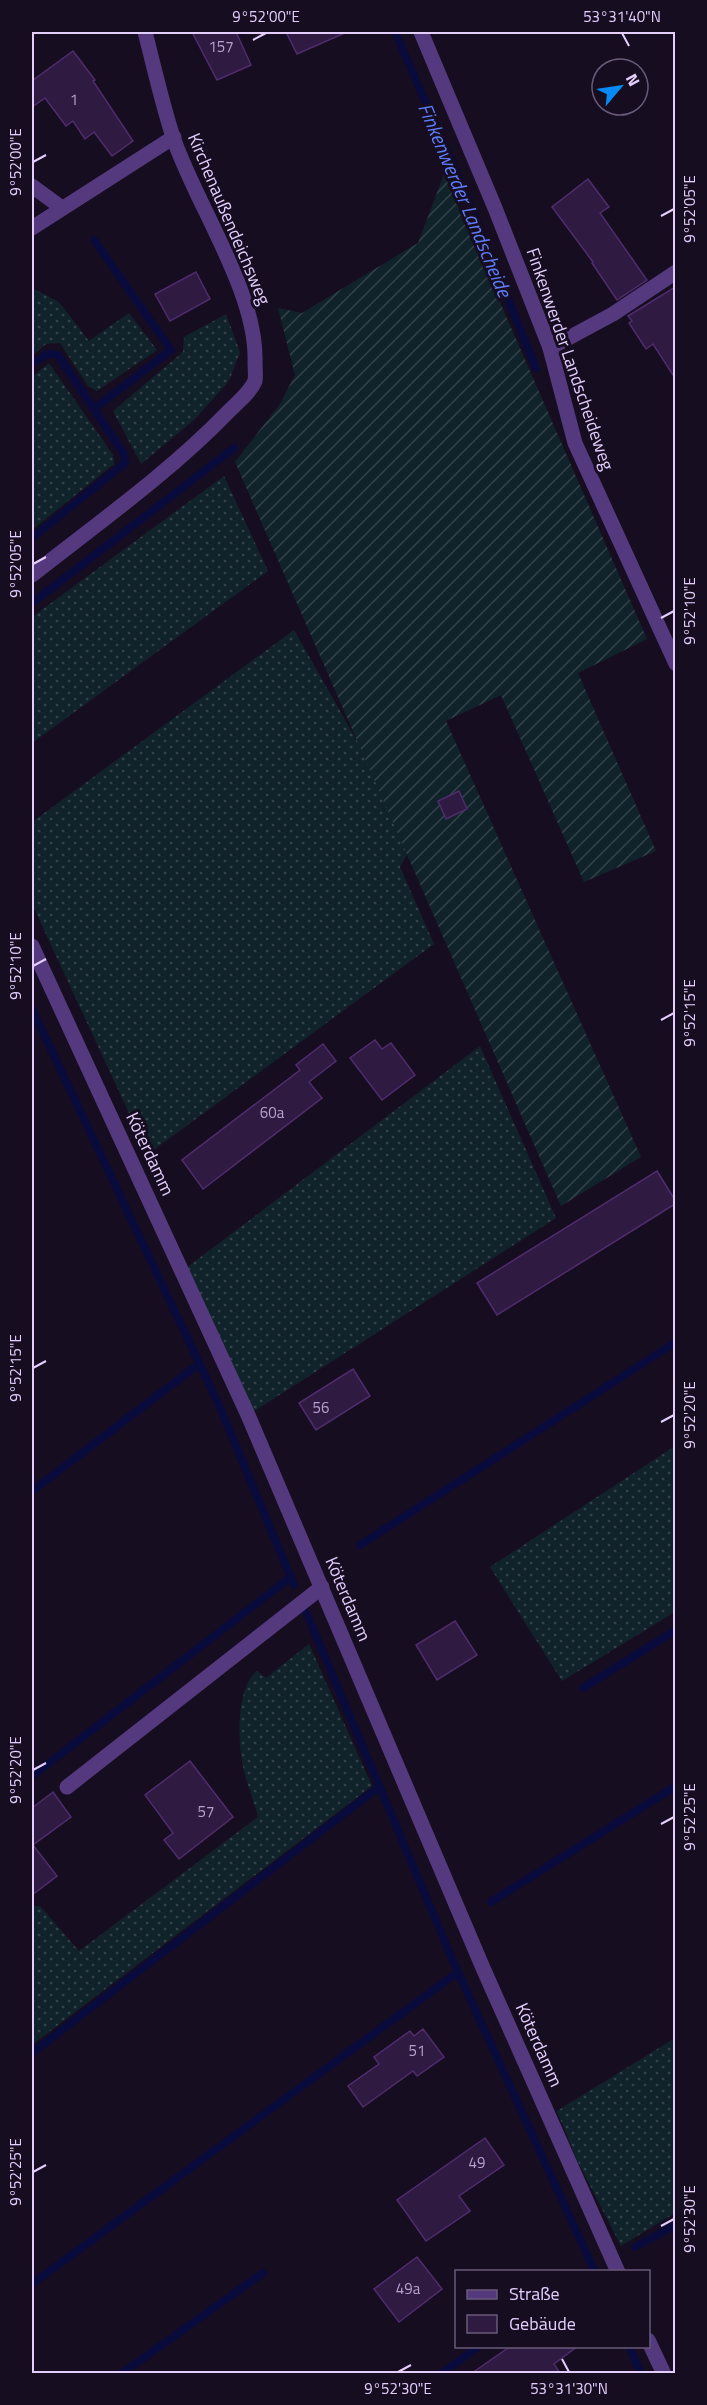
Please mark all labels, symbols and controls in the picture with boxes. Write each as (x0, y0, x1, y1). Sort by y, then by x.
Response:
text: 9°52'00"E (232, 5, 300, 28)
text: 53°31'40"N (583, 5, 661, 28)
house number: 157 (208, 35, 234, 58)
north arrow (590, 57, 650, 117)
text: N (620, 69, 646, 90)
house number: 1 (70, 88, 78, 111)
water label: Finkenwerder Landscheide (410, 98, 521, 304)
text: 9°52'00"E (4, 128, 27, 196)
street label: Kirchenaußendeichsweg (181, 129, 278, 309)
text: 9°52'05"E (678, 175, 701, 243)
street label: Finkenwerder Landscheideweg (520, 244, 621, 474)
text: 9°52'05"E (4, 530, 27, 598)
text: 9°52'10"E (678, 577, 701, 645)
text: 9°52'10"E (4, 932, 27, 1000)
text: 9°52'15"E (678, 979, 701, 1047)
house number: 60a (260, 1101, 285, 1124)
street label: Köterdamm (119, 1108, 182, 1200)
text: 9°52'15"E (4, 1334, 27, 1402)
text: 9°52'20"E (678, 1381, 701, 1449)
house number: 56 (313, 1396, 329, 1419)
street label: Köterdamm (319, 1552, 378, 1645)
text: 9°52'20"E (4, 1736, 27, 1804)
text: 9°52'25"E (678, 1783, 701, 1851)
house number: 57 (198, 1800, 214, 1823)
street label: Köterdamm (509, 1998, 570, 2091)
house number: 51 (409, 2039, 425, 2062)
text: 9°52'25"E (4, 2138, 27, 2206)
house number: 49 (469, 2151, 485, 2174)
text: 9°52'30"E (678, 2185, 701, 2253)
legend (455, 2270, 650, 2348)
house number: 49a (396, 2277, 421, 2300)
text: Straße (509, 2280, 560, 2307)
text: Gebäude (509, 2310, 576, 2337)
text: 9°52'30"E (364, 2377, 432, 2400)
text: 53°31'30"N (530, 2377, 608, 2400)

